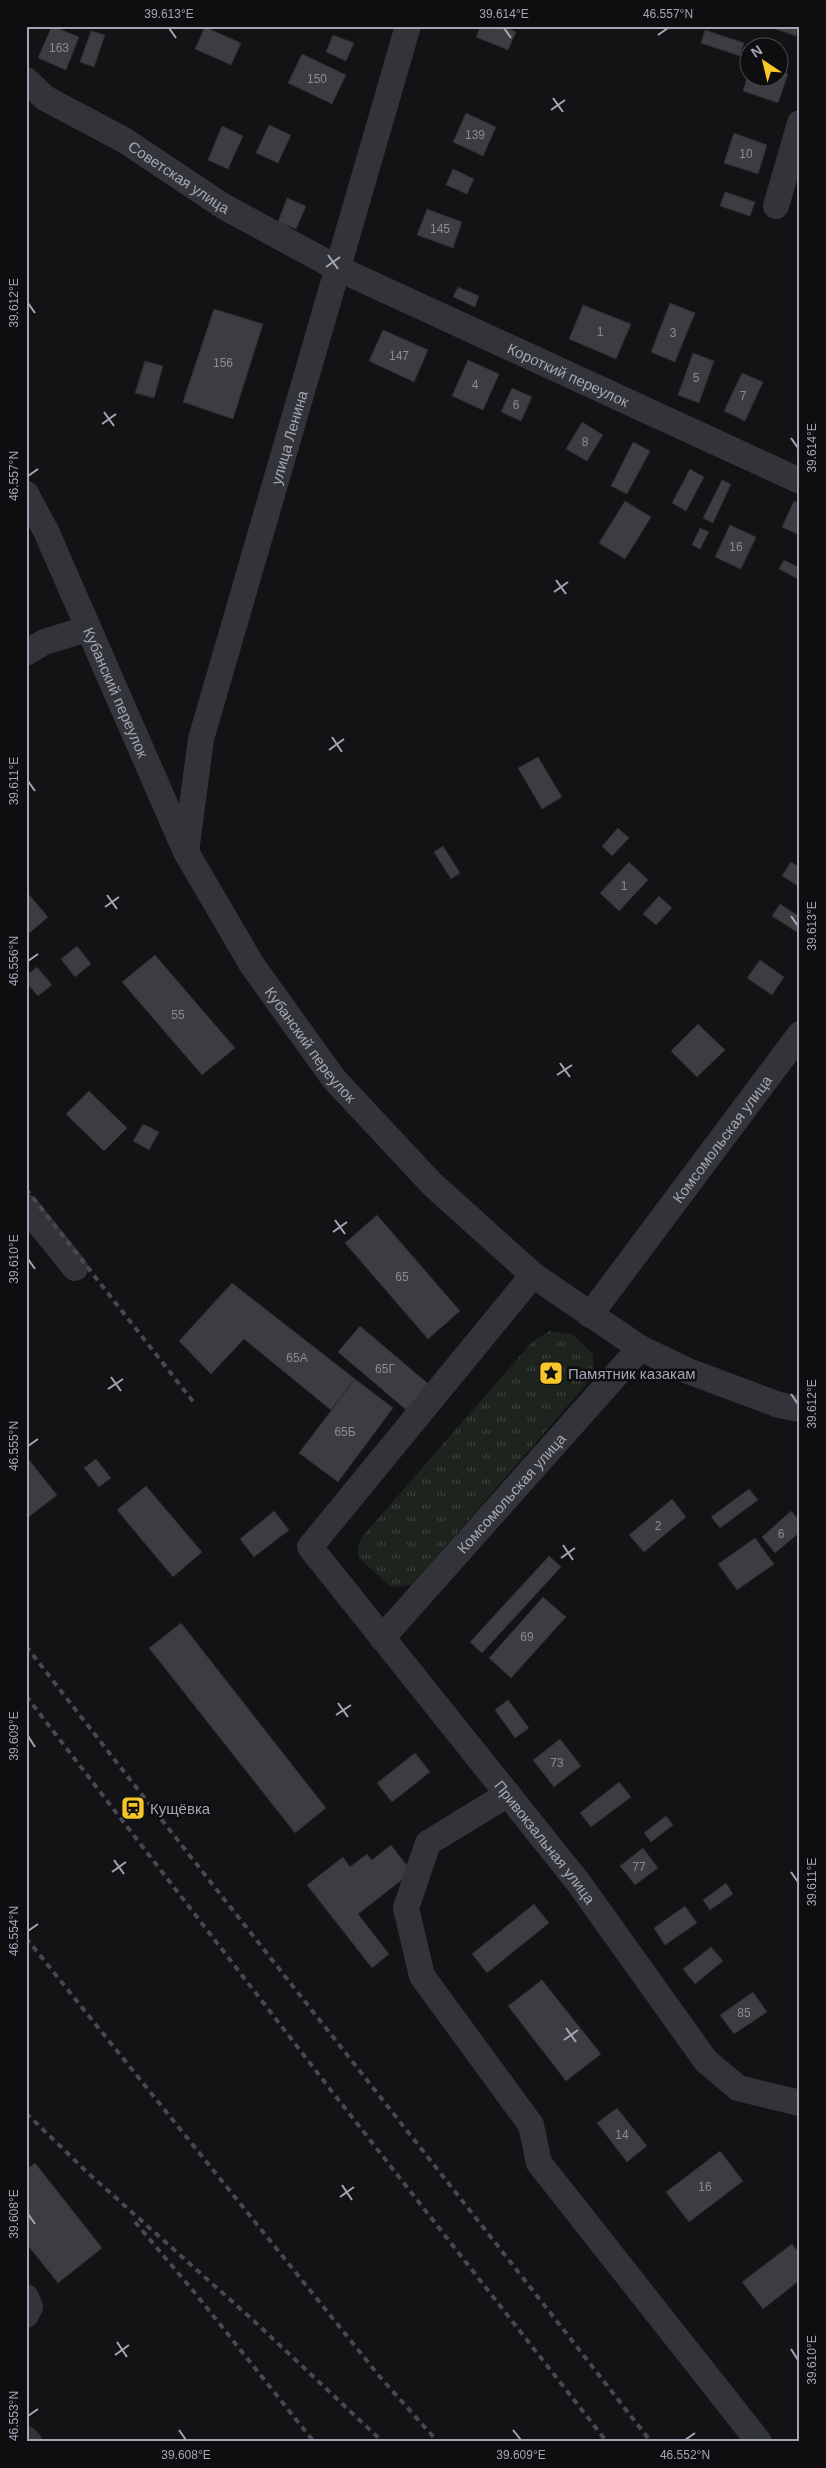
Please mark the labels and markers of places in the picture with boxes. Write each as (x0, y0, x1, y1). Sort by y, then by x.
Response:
place icon: Памятник казакам (538, 1360, 564, 1386)
place label: Памятник казакам (568, 1365, 696, 1382)
station icon: Кущёвка (120, 1795, 146, 1821)
place label: Кущёвка (150, 1800, 211, 1817)

